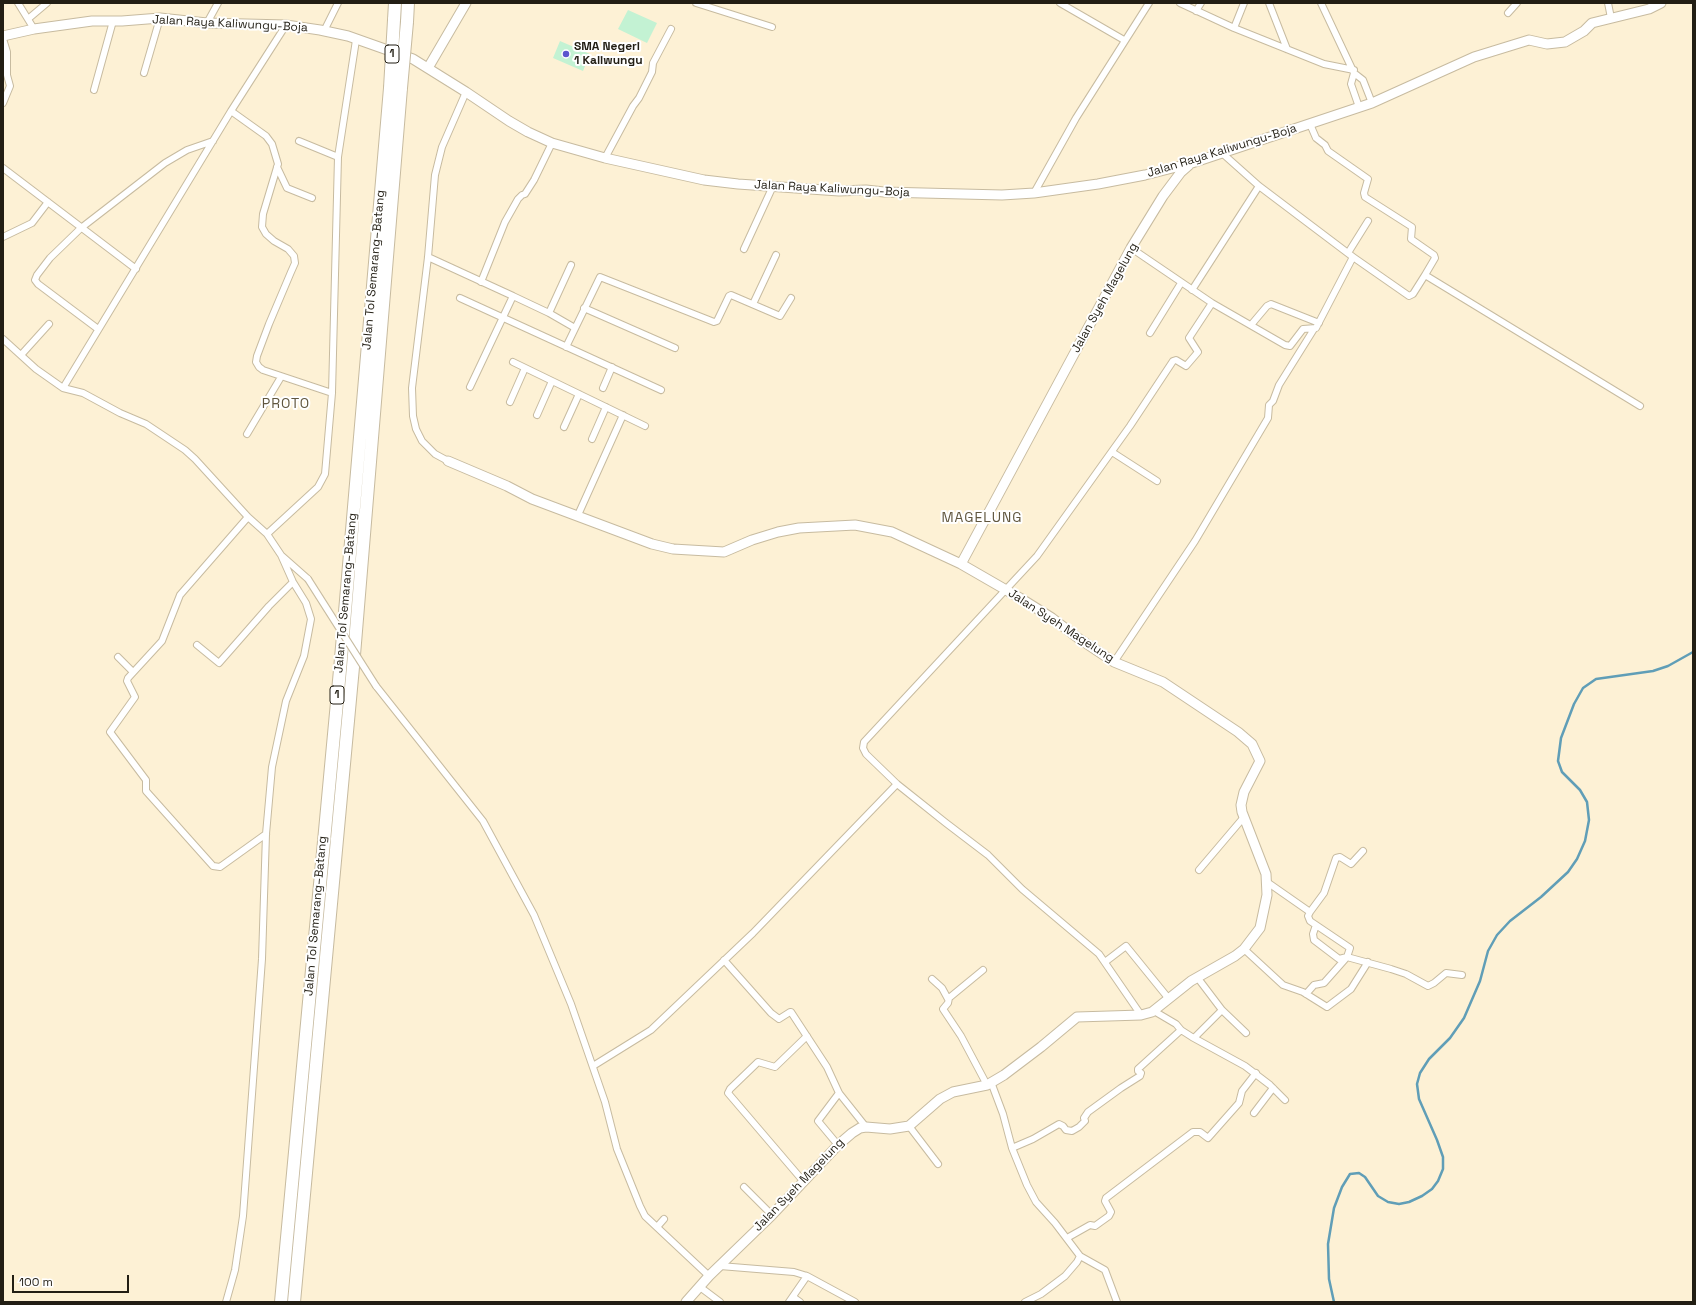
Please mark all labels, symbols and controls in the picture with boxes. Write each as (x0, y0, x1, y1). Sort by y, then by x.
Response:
street label: Jalan Raya Kaliwungu-Boja (152, 13, 308, 35)
place label: SMA Negeri 1 Kaliwungu (574, 40, 643, 68)
road number: 1 (385, 45, 399, 63)
marker: SMA Negeri 1 Kaliwungu (561, 49, 571, 59)
street label: Jalan Raya Kaliwungu-Boja (1145, 121, 1299, 181)
street label: Jalan Raya Kaliwungu-Boja (754, 178, 910, 200)
street label: Jalan Tol Semarang–Batang (360, 189, 388, 351)
street label: Jalan Syeh Magelung (1069, 240, 1141, 356)
district label: PROTO (262, 396, 310, 412)
district label: MAGELUNG (941, 510, 1023, 526)
street label: Jalan Tol Semarang–Batang (332, 512, 360, 674)
street label: Jalan Syeh Magelung (1005, 586, 1117, 666)
road number: 1 (330, 686, 344, 704)
street label: Jalan Tol Semarang–Batang (302, 835, 330, 997)
street label: Jalan Syeh Magelung (751, 1136, 847, 1234)
scale bar (14, 1267, 131, 1293)
text: 100 m (19, 1274, 53, 1290)

